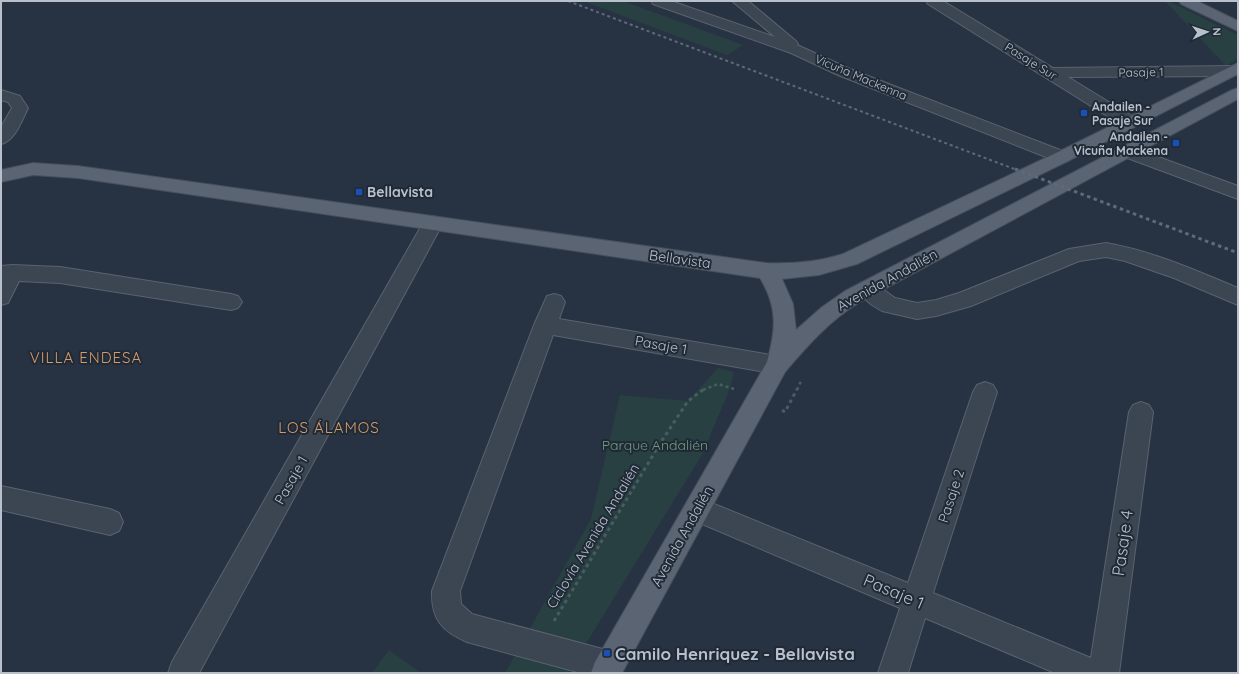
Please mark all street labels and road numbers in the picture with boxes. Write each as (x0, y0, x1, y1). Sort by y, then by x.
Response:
street label: Pasaje Sur (1002, 39, 1060, 83)
street label: Vicuña Mackenna (813, 51, 909, 103)
street label: Pasaje 1 (1118, 64, 1164, 80)
street label: Avenida Andalién (834, 245, 940, 315)
street label: Bellavista (648, 246, 712, 272)
street label: Pasaje 1 (634, 332, 688, 358)
street label: Pasaje 1 (270, 453, 312, 507)
street label: Ciclovía Avenida Andalién (543, 460, 643, 612)
street label: Pasaje 2 (934, 467, 968, 525)
street label: Avenida Andalién (647, 483, 717, 589)
street label: Pasaje 4 (1107, 509, 1137, 577)
street label: Pasaje 1 (860, 569, 928, 613)

